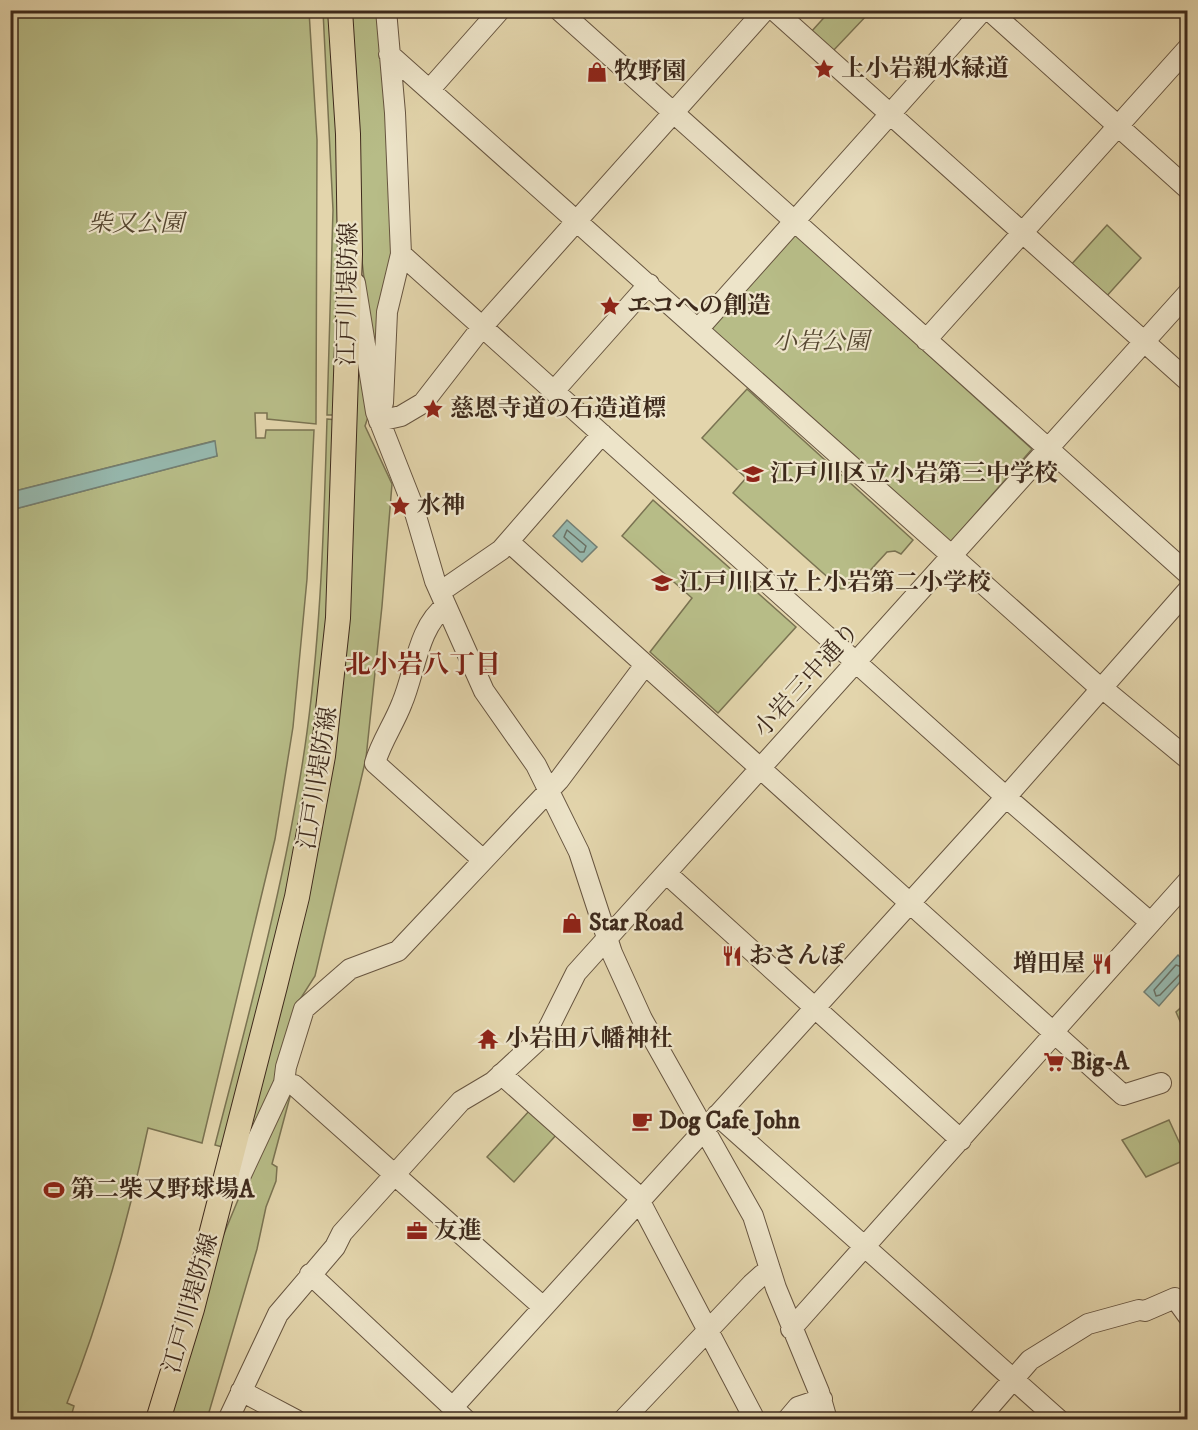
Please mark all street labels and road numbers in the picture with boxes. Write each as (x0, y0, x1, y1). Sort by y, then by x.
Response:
street label: 江戸川堤防線 (332, 222, 364, 366)
street label: 小岩三中通り (748, 616, 866, 744)
street label: 江戸川堤防線 (292, 705, 344, 851)
street label: 江戸川堤防線 (157, 1230, 225, 1376)

